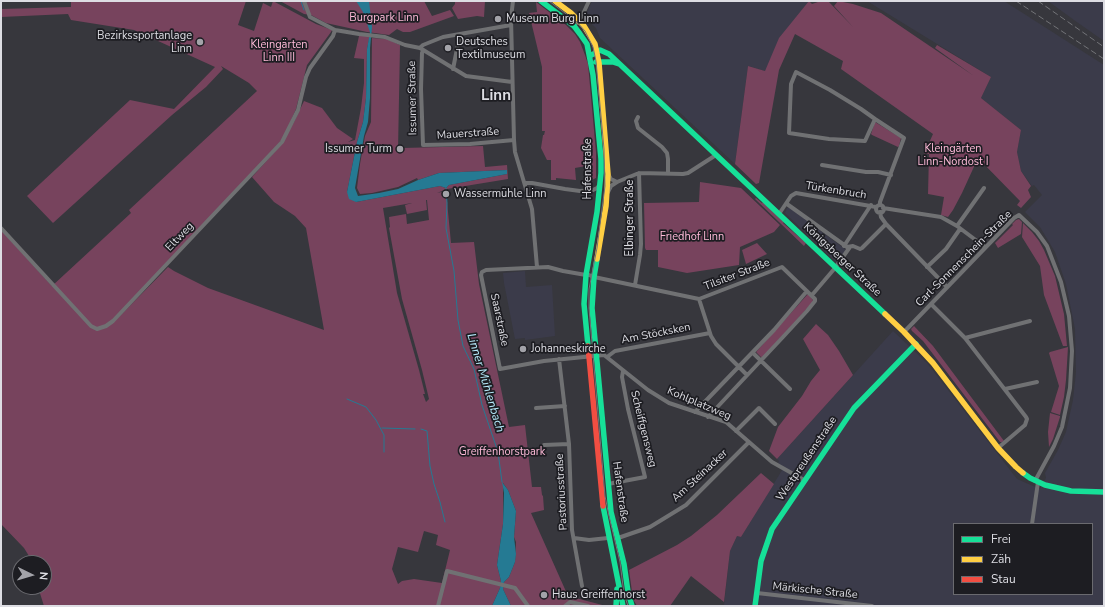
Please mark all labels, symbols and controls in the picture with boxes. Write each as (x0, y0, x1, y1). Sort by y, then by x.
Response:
park label: Burgpark Linn (349, 11, 419, 25)
place label: Museum Burg Linn (506, 12, 599, 26)
marker: Museum Burg Linn (493, 14, 503, 24)
place label: Bezirkssportanlage Linn (97, 29, 192, 55)
place label: Deutsches Textilmuseum (456, 35, 525, 61)
marker: Bezirkssportanlage Linn (195, 37, 205, 47)
park label: Kleingärten Linn III (250, 38, 308, 64)
marker: Deutsches Textilmuseum (443, 43, 453, 53)
street label: Issumer Straße (406, 61, 420, 135)
district label: Linn (481, 87, 511, 105)
street label: Mauerstraße (436, 125, 500, 143)
street label: Hafenstraße (581, 138, 595, 200)
place label: Issumer Turm (325, 142, 392, 156)
park label: Kleingärten Linn-Nordost I (917, 142, 989, 168)
marker: Issumer Turm (395, 144, 405, 154)
street label: Elbinger Straße (623, 180, 637, 256)
street label: Türkenbruch (805, 180, 867, 202)
place label: Wassermühle Linn (454, 187, 546, 201)
marker: Wassermühle Linn (441, 189, 451, 199)
street label: Carl-Sonnenschein-Straße (913, 208, 1015, 310)
street label: Eltweg (163, 220, 197, 254)
street label: Königsberger Straße (800, 221, 884, 299)
park label: Friedhof Linn (660, 230, 724, 244)
street label: Tilsiter Straße (702, 256, 772, 294)
street label: Saarstraße (487, 292, 511, 348)
street label: Am Stöcksken (620, 321, 692, 347)
water label: Linner Mühlenbach (463, 332, 507, 434)
place label: Johanneskirche (531, 342, 606, 356)
marker: Johanneskirche (518, 344, 528, 354)
street label: Kohlplatzweg (665, 385, 733, 423)
street label: Scheiffgensweg (627, 389, 659, 469)
street label: Westpreußenstraße (774, 414, 840, 504)
park label: Greiffenhorstpark (459, 445, 545, 459)
street label: Am Steinacker (669, 447, 731, 505)
street label: Pastoriusstraße (553, 453, 571, 531)
street label: Hafenstraße (609, 461, 631, 523)
legend (953, 523, 1093, 595)
text: Frei (991, 531, 1011, 547)
text: Zäh (991, 551, 1011, 567)
north arrow (12, 555, 52, 595)
text: N (36, 571, 51, 581)
text: Stau (991, 571, 1016, 587)
street label: Märkische Straße (772, 580, 858, 602)
place label: Haus Greiffenhorst (552, 588, 645, 602)
marker: Haus Greiffenhorst (539, 590, 549, 600)

